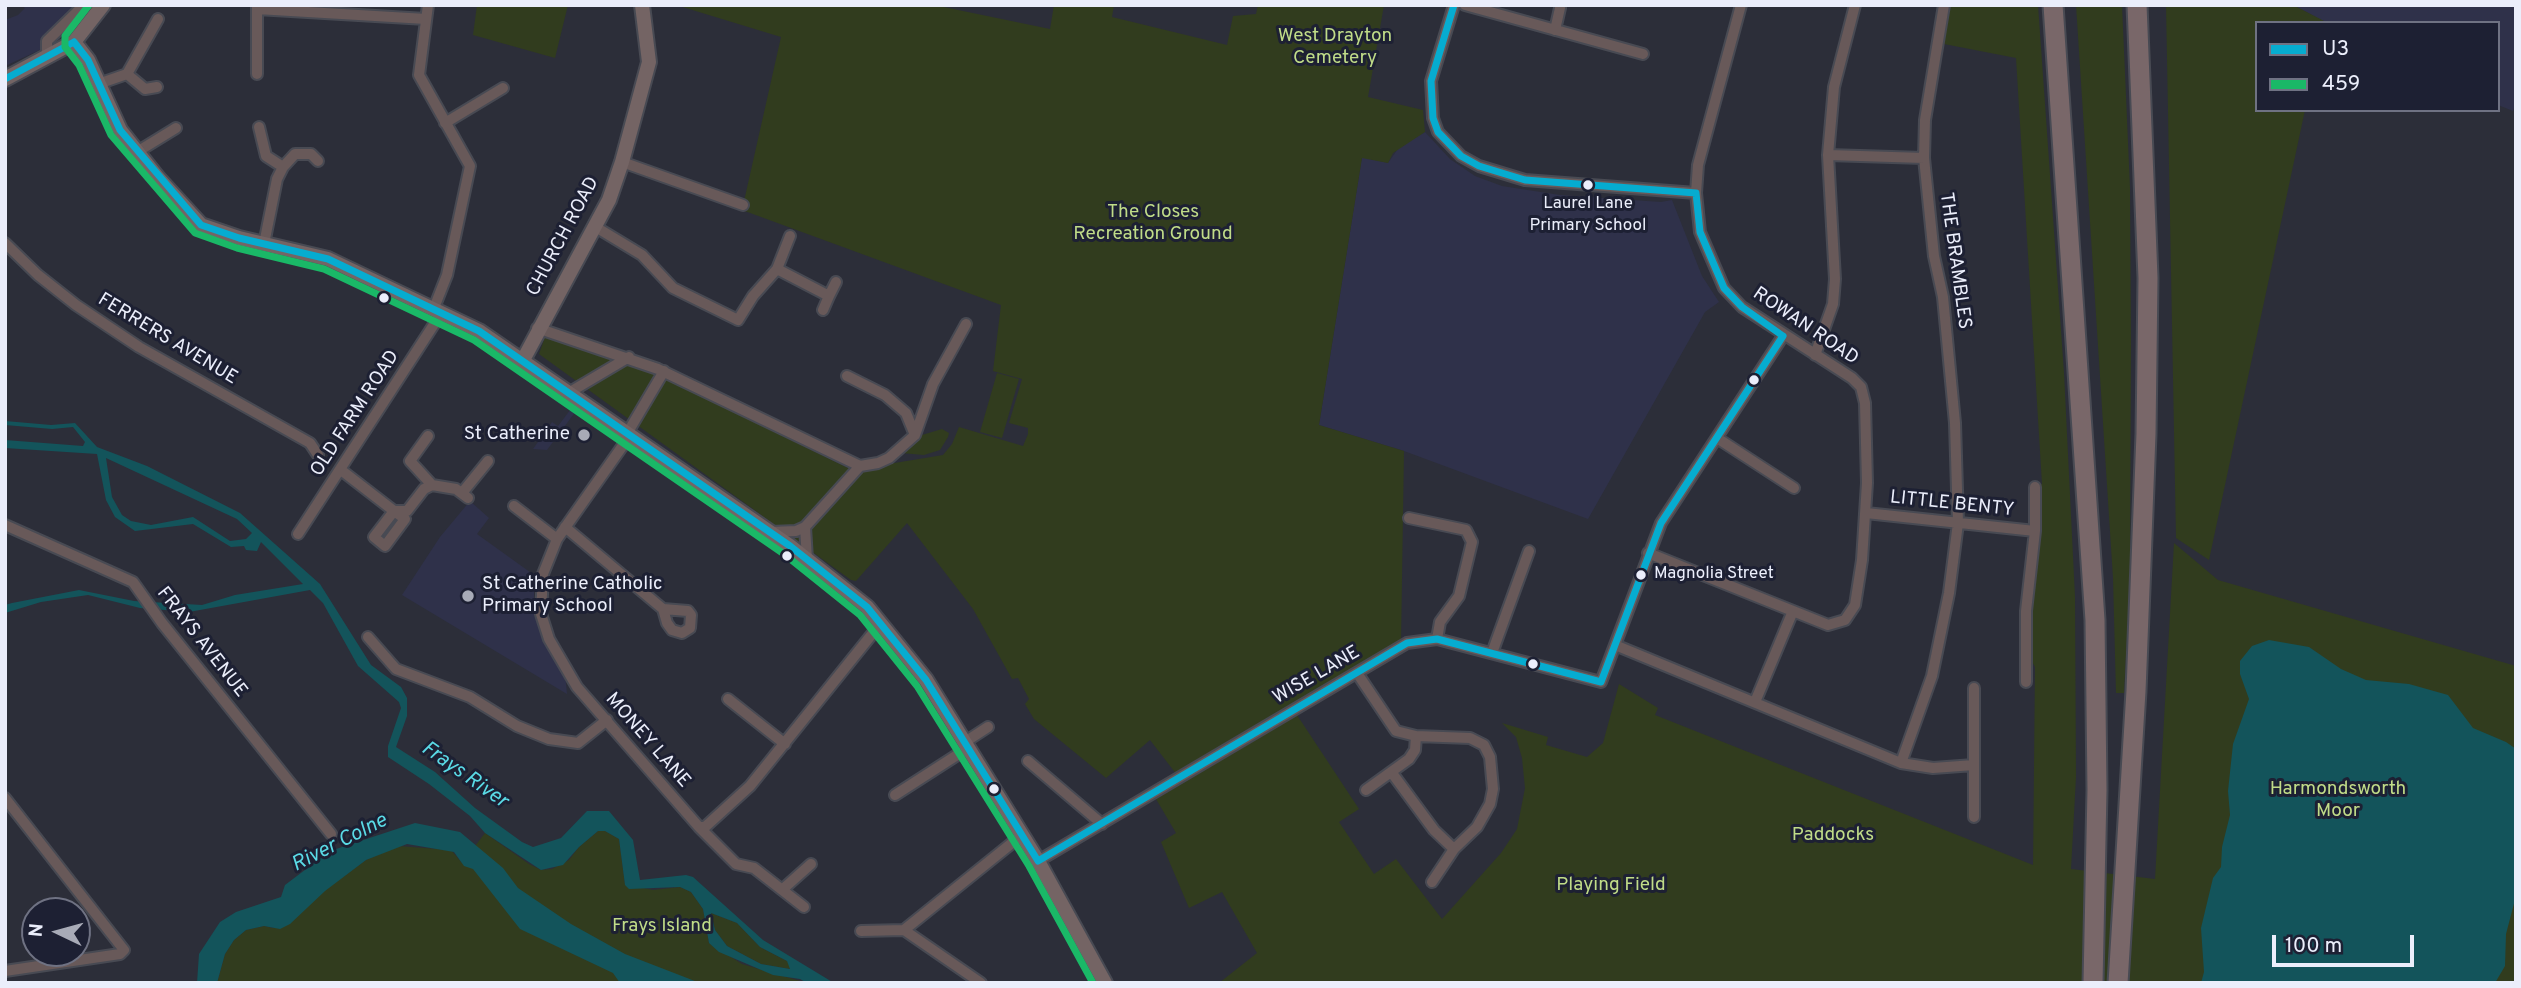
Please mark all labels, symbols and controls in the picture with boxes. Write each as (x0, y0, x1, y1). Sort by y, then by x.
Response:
legend (2255, 21, 2500, 112)
park label: West Drayton Cemetery (1278, 26, 1392, 70)
text: U3 (2322, 36, 2349, 63)
text: 459 (2322, 71, 2360, 98)
street label: CHURCH ROAD (523, 173, 605, 301)
marker: Laurel Lane Primary School (1581, 178, 1595, 192)
street label: THE BRAMBLES (1933, 191, 1975, 331)
place label: Laurel Lane Primary School (1530, 195, 1646, 235)
park label: The Closes Recreation Ground (1073, 202, 1233, 246)
street label: ROWAN ROAD (1748, 283, 1862, 371)
street label: FERRERS AVENUE (93, 289, 241, 391)
unlabelled marker (377, 291, 391, 305)
street label: OLD FARM ROAD (307, 347, 405, 481)
unlabelled marker (1747, 373, 1761, 387)
place label: St Catherine (464, 424, 570, 446)
marker: St Catherine (576, 427, 592, 443)
street label: LITTLE BENTY (1889, 487, 2015, 523)
unlabelled marker (780, 549, 794, 563)
place label: Magnolia Street (1654, 565, 1774, 585)
marker: Magnolia Street (1634, 568, 1648, 582)
place label: St Catherine Catholic Primary School (482, 574, 663, 618)
street label: FRAYS AVENUE (151, 583, 251, 703)
marker: St Catherine Catholic Primary School (460, 588, 476, 604)
street label: WISE LANE (1269, 642, 1365, 710)
unlabelled marker (1526, 657, 1540, 671)
street label: MONEY LANE (600, 689, 694, 793)
water label: Frays River (416, 737, 512, 815)
park label: Harmondsworth Moor (2270, 779, 2406, 823)
unlabelled marker (987, 782, 1001, 796)
water label: River Colne (288, 809, 392, 879)
park label: Paddocks (1792, 825, 1874, 847)
park label: Playing Field (1556, 875, 1666, 897)
north arrow (21, 897, 91, 967)
park label: Frays Island (612, 916, 712, 938)
text: N (25, 922, 50, 938)
scale bar (2276, 922, 2418, 966)
text: 100 m (2285, 933, 2342, 960)

